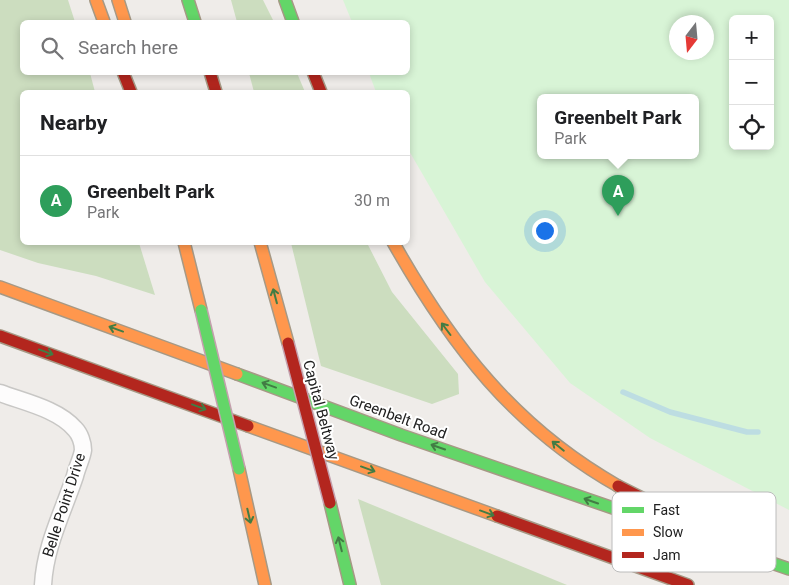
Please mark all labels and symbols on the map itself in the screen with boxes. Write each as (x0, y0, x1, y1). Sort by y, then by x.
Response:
north arrow (669, 15, 714, 60)
pin: A (602, 175, 634, 216)
your location (532, 218, 558, 244)
one-way arrow (270, 289, 280, 305)
one-way arrow (441, 323, 452, 336)
one-way arrow (109, 324, 124, 333)
one-way arrow (38, 348, 53, 357)
street label: Capital Beltway (299, 358, 343, 462)
one-way arrow (261, 380, 277, 389)
street label: Greenbelt Road (347, 391, 449, 443)
one-way arrow (191, 403, 206, 412)
one-way arrow (552, 441, 565, 452)
one-way arrow (430, 442, 446, 452)
street label: Belle Point Drive (39, 451, 89, 559)
one-way arrow (360, 465, 375, 474)
legend (612, 492, 776, 572)
one-way arrow (584, 496, 599, 505)
text: Fast (653, 502, 680, 518)
one-way arrow (245, 508, 255, 524)
one-way arrow (479, 509, 494, 518)
text: Slow (653, 524, 684, 540)
one-way arrow (335, 537, 344, 553)
text: Jam (653, 547, 681, 563)

